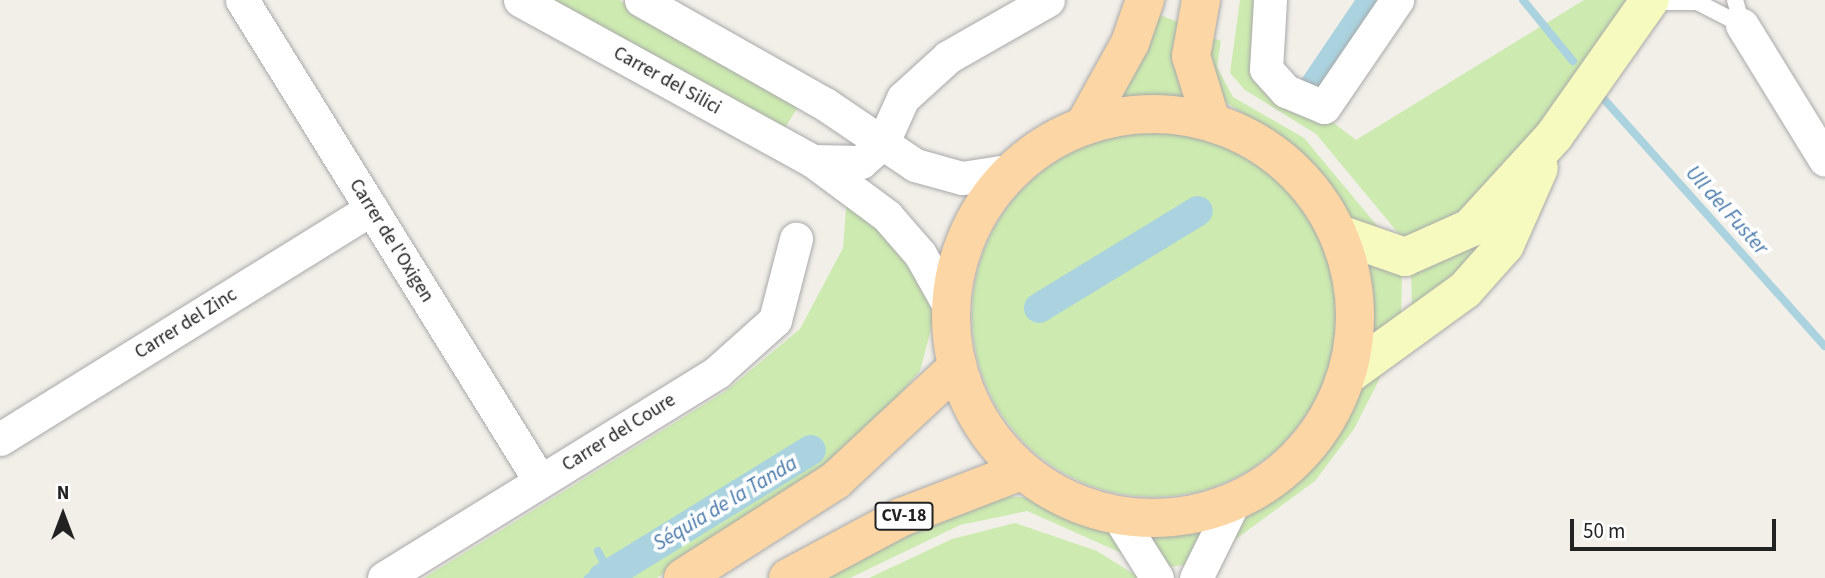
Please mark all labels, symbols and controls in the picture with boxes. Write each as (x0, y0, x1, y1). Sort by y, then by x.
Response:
street label: Carrer del Silici (609, 42, 725, 120)
water label: Ull del Fuster (1680, 160, 1774, 260)
street label: Carrer de l'Oxigen (344, 175, 438, 307)
street label: Carrer del Zinc (131, 284, 241, 364)
street label: Carrer del Coure (558, 389, 680, 477)
water label: Séquia de la Tanda (648, 450, 802, 556)
north arrow (28, 480, 98, 550)
text: N (57, 480, 69, 507)
road number: CV-18 (874, 502, 934, 530)
scale bar (1573, 504, 1780, 548)
text: 50 m (1583, 516, 1625, 546)

